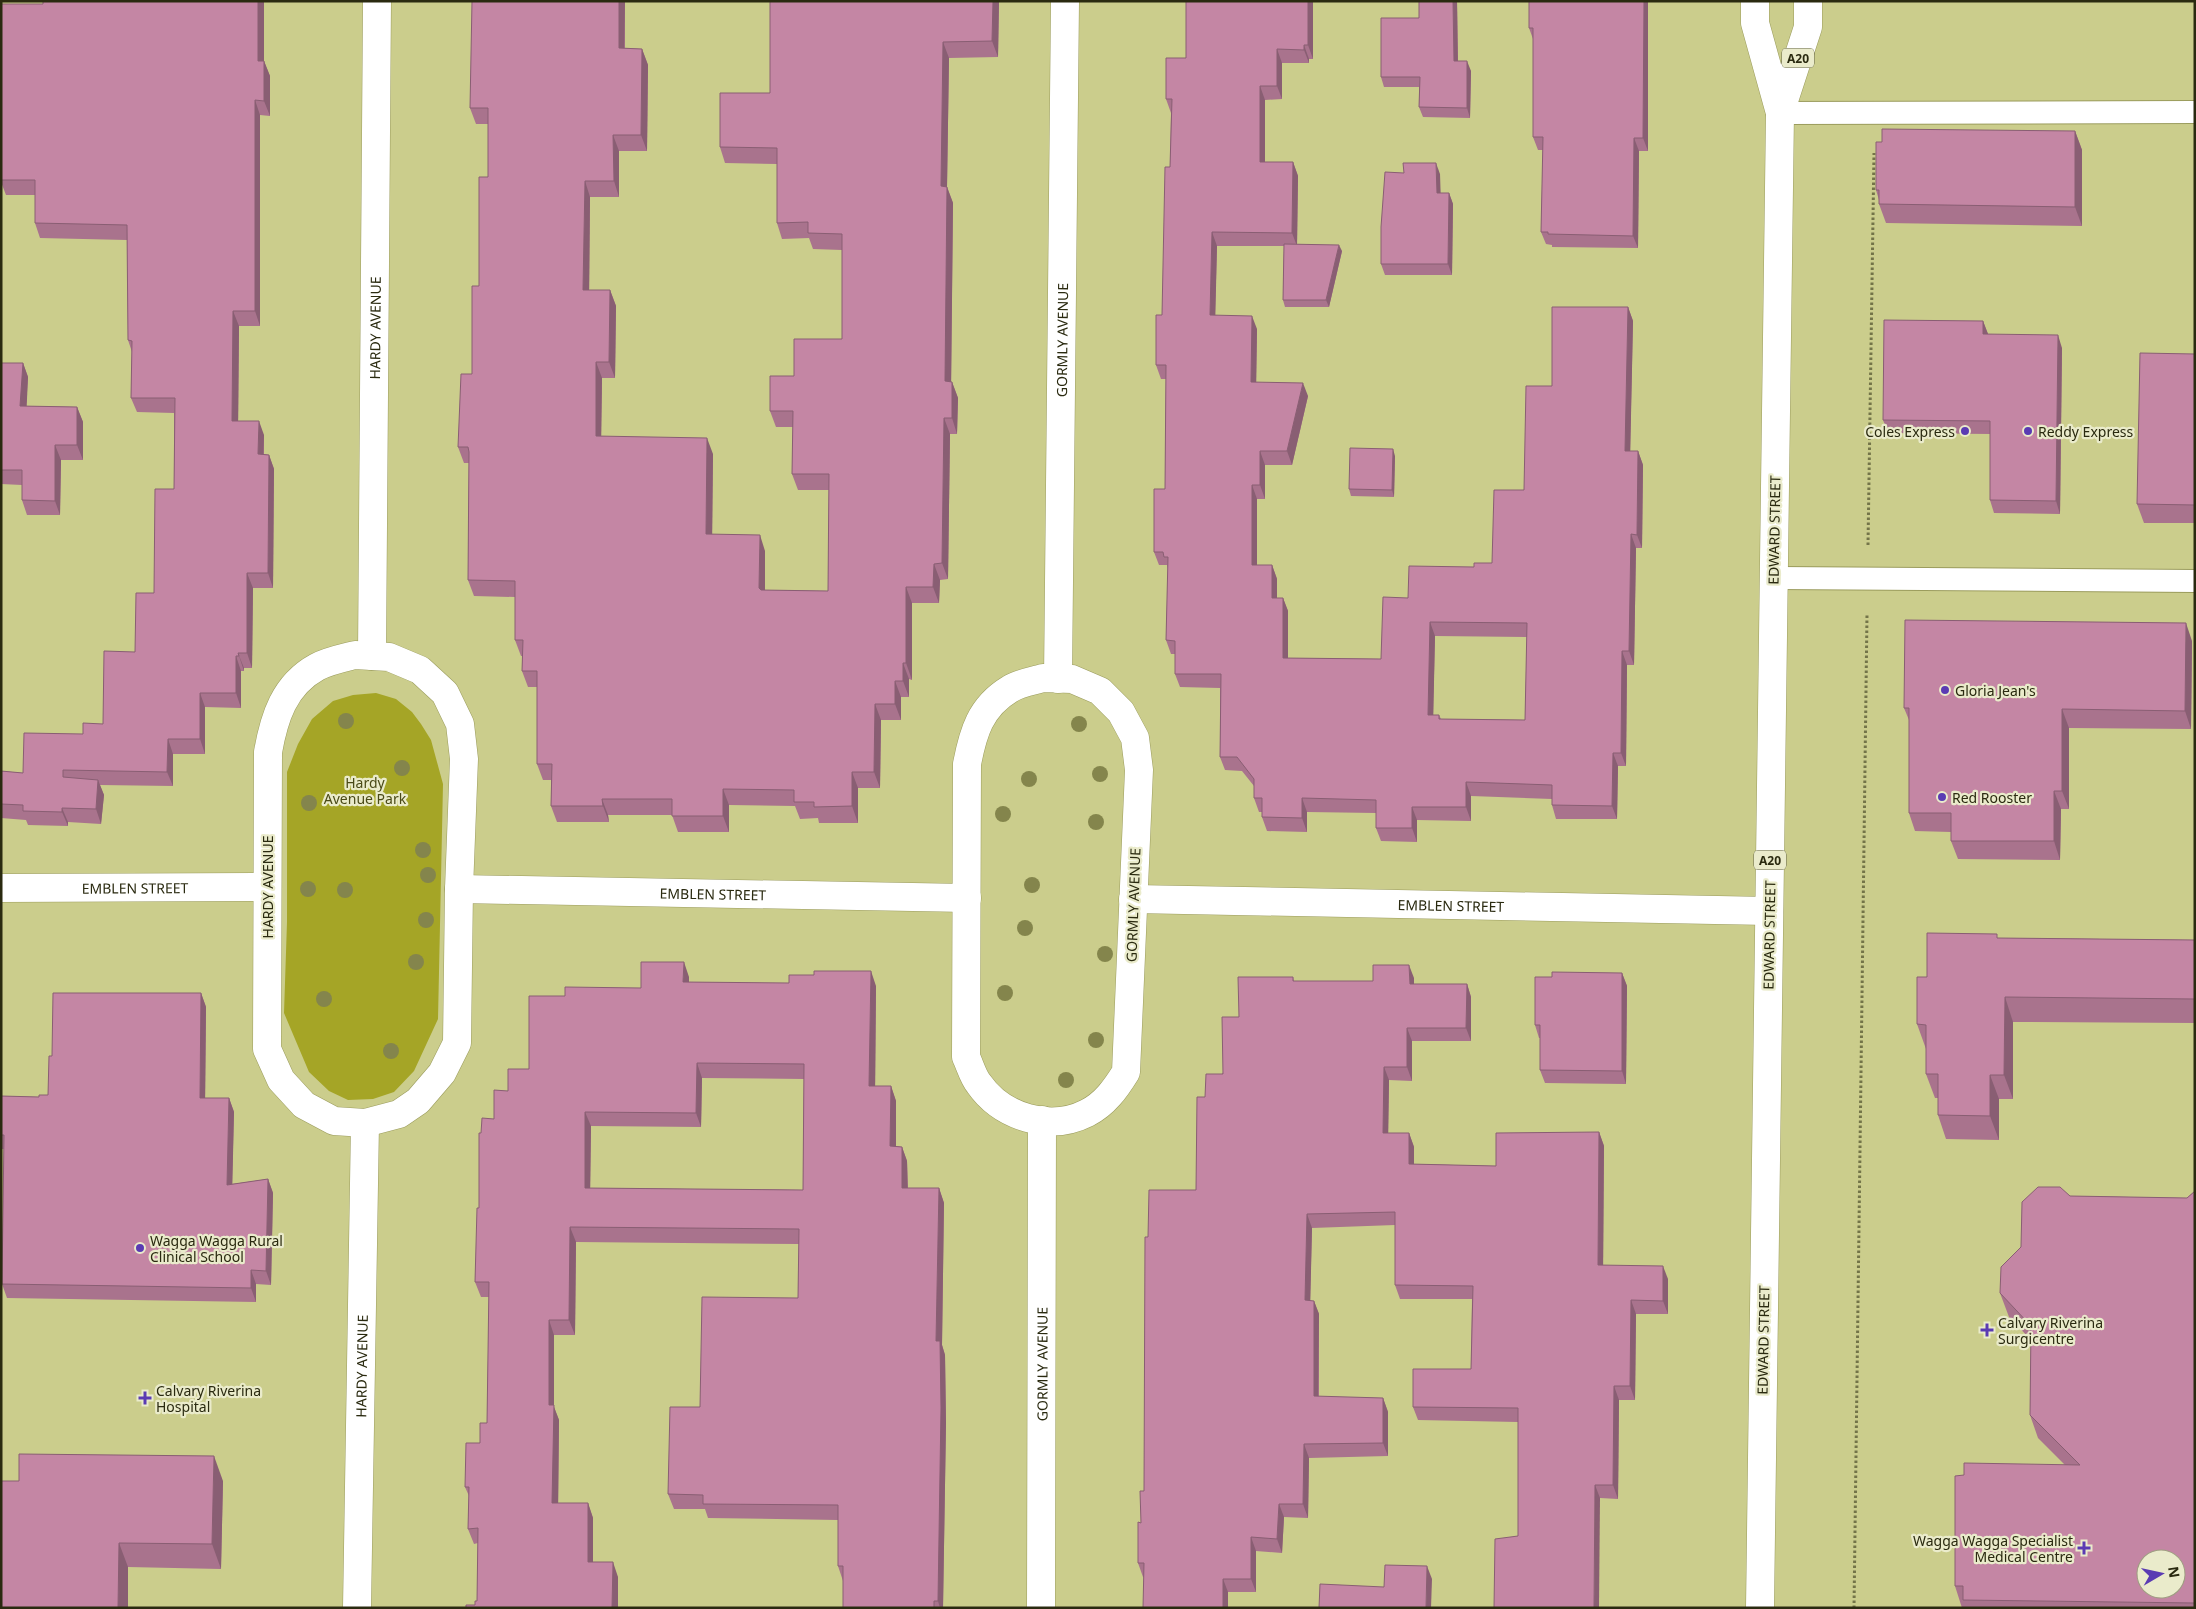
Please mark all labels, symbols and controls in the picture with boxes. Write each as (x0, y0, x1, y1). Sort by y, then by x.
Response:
road number: A20 (1782, 48, 1814, 68)
street label: HARDY AVENUE (365, 276, 384, 380)
street label: GORMLY AVENUE (1051, 283, 1072, 397)
place label: Coles Express (1865, 422, 1955, 441)
place label: Reddy Express (2038, 422, 2134, 441)
marker: Coles Express (1959, 425, 1971, 437)
marker: Reddy Express (2022, 425, 2034, 437)
street label: EDWARD STREET (1764, 475, 1784, 585)
place label: Gloria Jean's (1955, 681, 2036, 700)
marker: Gloria Jean's (1939, 684, 1951, 696)
park label: Hardy Avenue Park (324, 773, 407, 808)
place label: Red Rooster (1952, 788, 2032, 807)
marker: Red Rooster (1936, 791, 1948, 803)
street label: HARDY AVENUE (258, 836, 277, 938)
street label: GORMLY AVENUE (1122, 848, 1144, 962)
road number: A20 (1754, 850, 1786, 870)
street label: EMBLEN STREET (82, 878, 189, 897)
street label: EDWARD STREET (1759, 880, 1779, 990)
street label: EMBLEN STREET (659, 883, 767, 904)
street label: EMBLEN STREET (1397, 894, 1505, 916)
place label: Wagga Wagga Rural Clinical School (150, 1231, 283, 1266)
marker: Wagga Wagga Rural Clinical School (134, 1242, 146, 1254)
street label: EDWARD STREET (1753, 1285, 1773, 1395)
street label: GORMLY AVENUE (1032, 1307, 1051, 1421)
place label: Calvary Riverina Surgicentre (1998, 1313, 2103, 1348)
street label: HARDY AVENUE (351, 1314, 371, 1418)
marker: Calvary Riverina Surgicentre (1980, 1323, 1994, 1337)
place label: Calvary Riverina Hospital (156, 1381, 261, 1416)
marker: Calvary Riverina Hospital (138, 1391, 152, 1405)
place label: Wagga Wagga Specialist Medical Centre (1913, 1531, 2073, 1566)
marker: Wagga Wagga Specialist Medical Centre (2077, 1541, 2091, 1555)
north arrow (2136, 1549, 2186, 1599)
text: N (2164, 1565, 2185, 1579)

